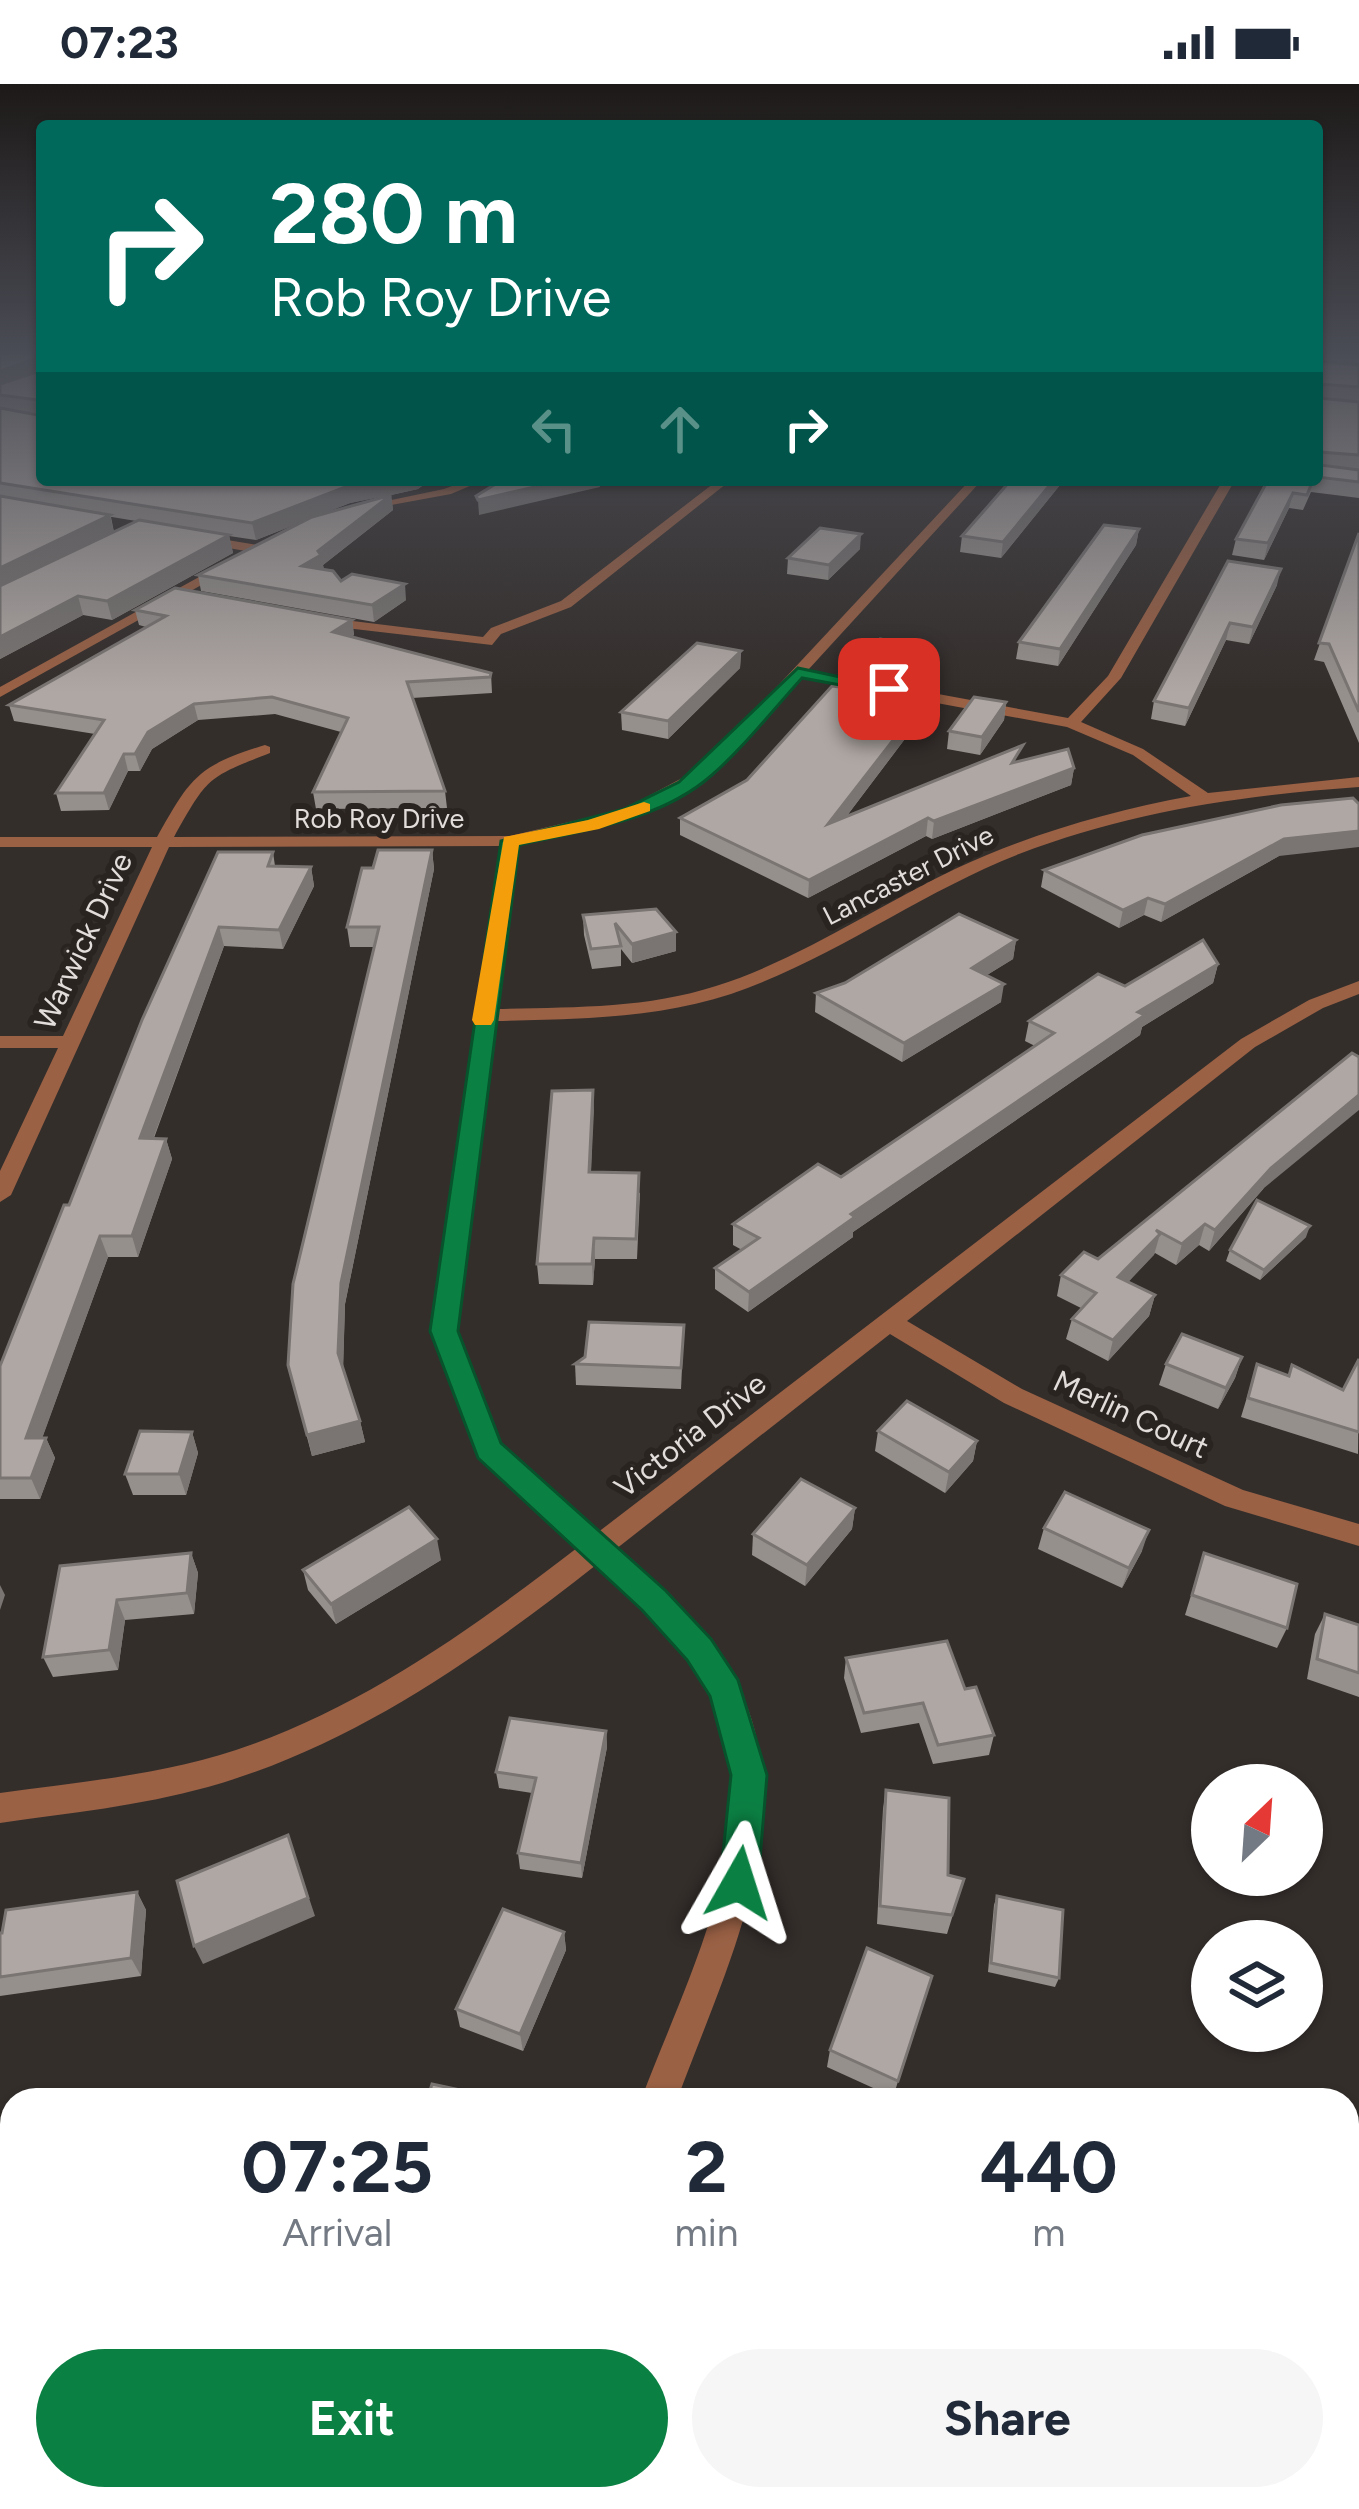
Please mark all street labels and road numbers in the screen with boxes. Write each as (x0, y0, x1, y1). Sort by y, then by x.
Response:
street label: Rob Roy Drive (294, 802, 464, 835)
street label: Lancaster Drive (817, 818, 999, 932)
street label: Warwick Drive (26, 847, 140, 1035)
street label: Merlin Court (1048, 1362, 1214, 1466)
street label: Victoria Drive (607, 1364, 773, 1506)

